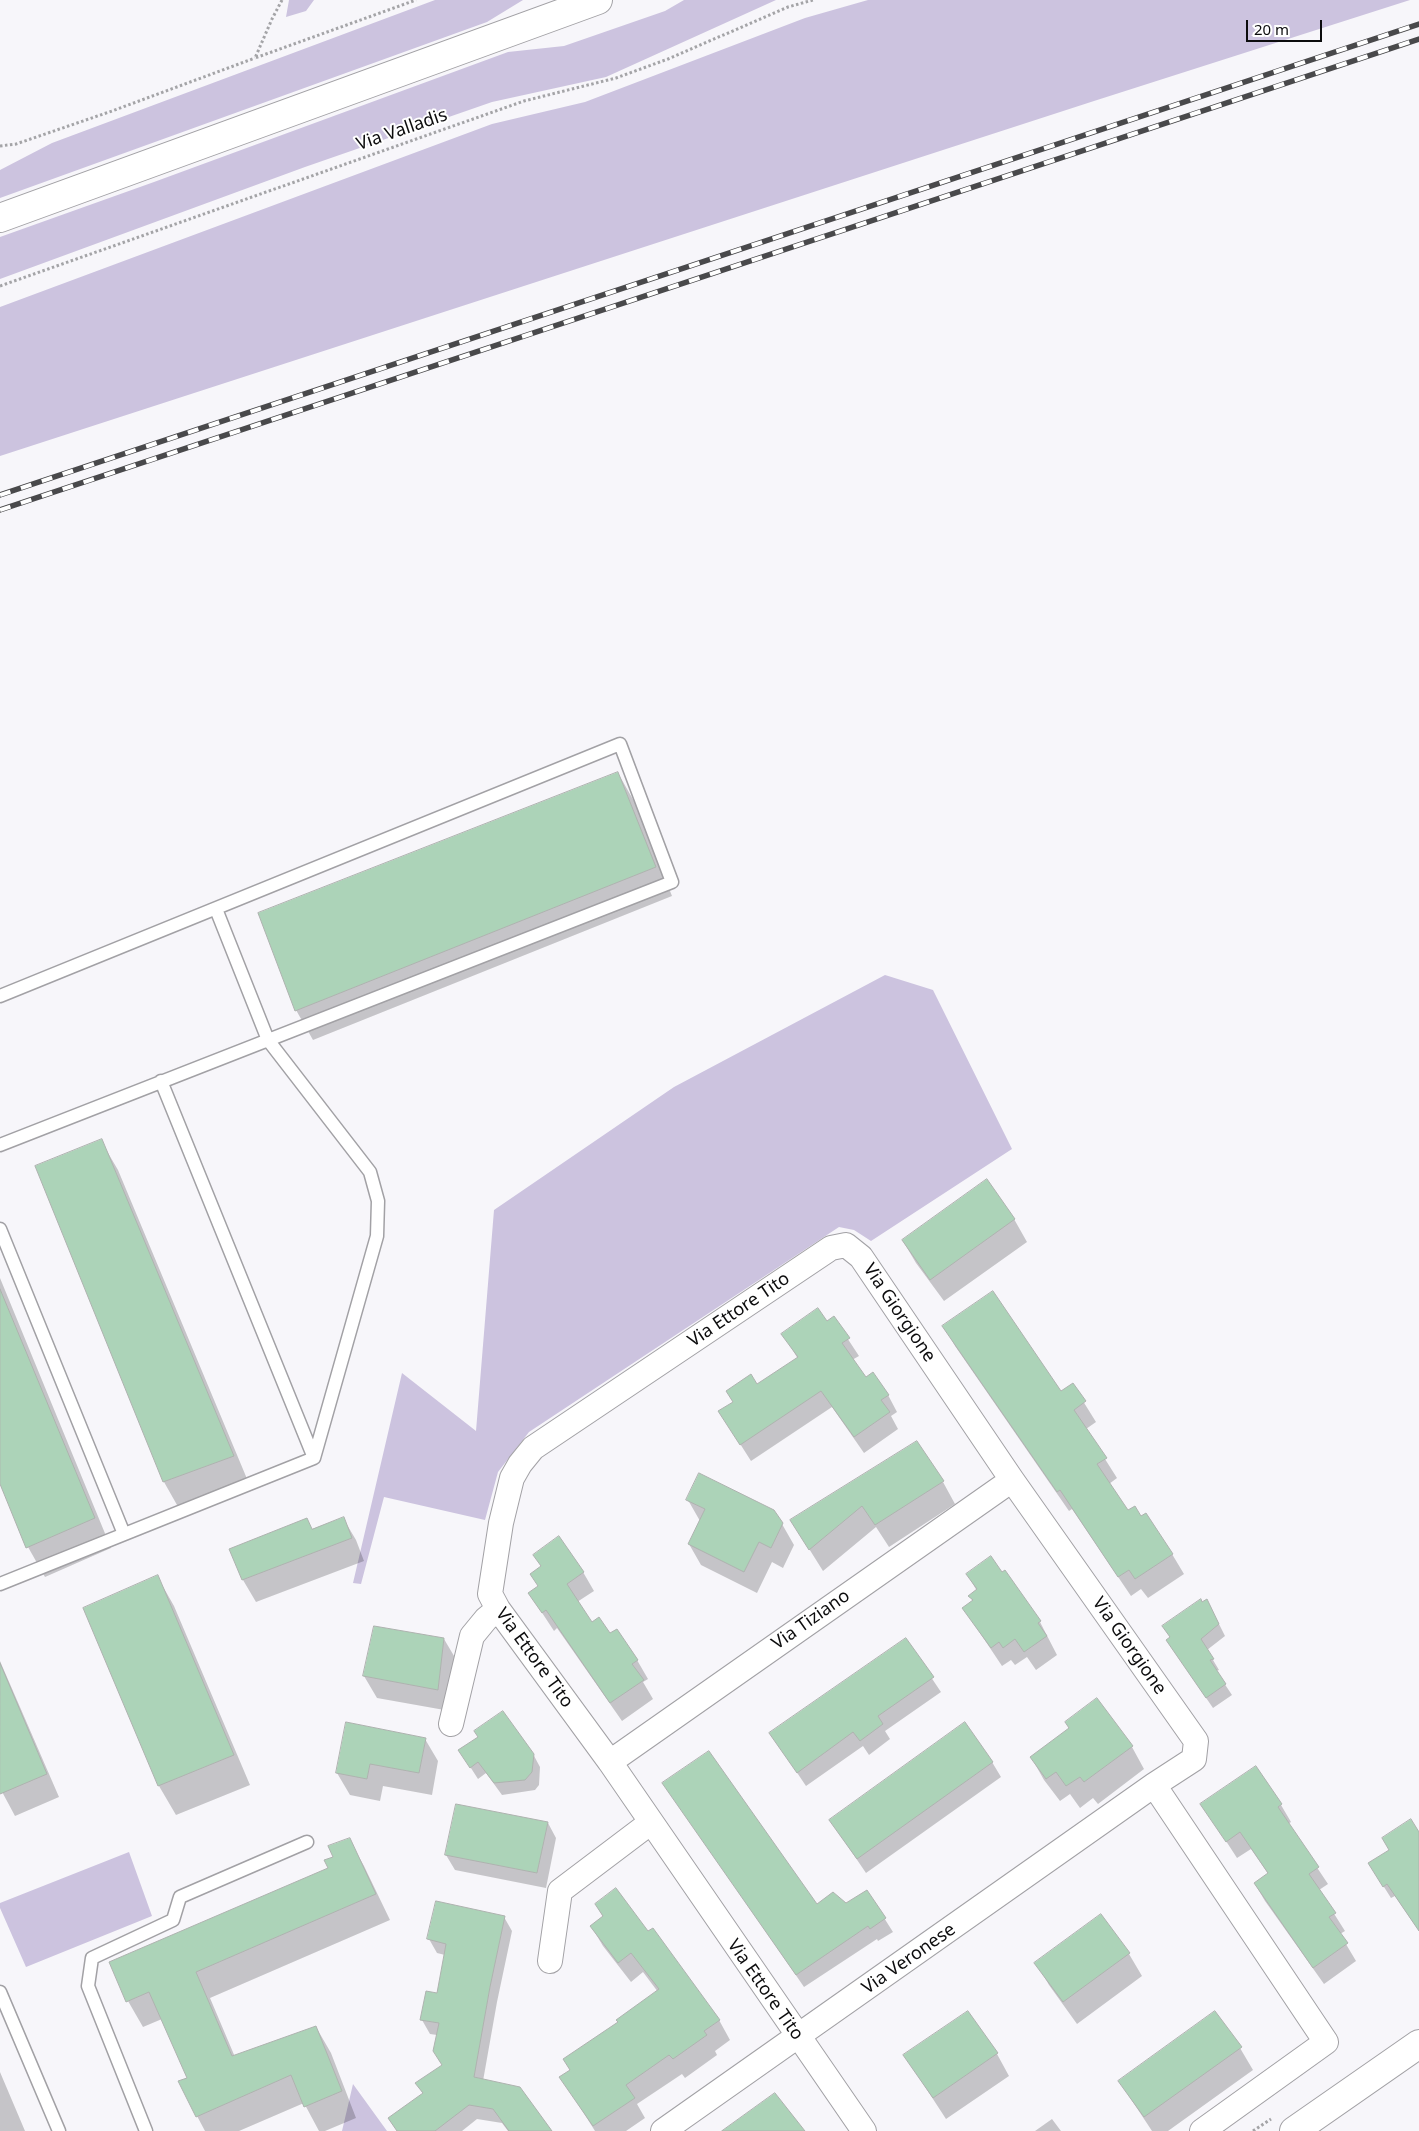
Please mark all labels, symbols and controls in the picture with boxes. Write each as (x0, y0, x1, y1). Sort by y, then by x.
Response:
scale bar (1249, 10, 1325, 42)
text: 20 m (1254, 19, 1289, 39)
street label: Via Valladis (354, 104, 450, 156)
street label: Via Giorgione (858, 1260, 940, 1366)
street label: Via Ettore Tito (684, 1268, 794, 1352)
street label: Via Tiziano (768, 1585, 854, 1655)
street label: Via Giorgione (1087, 1593, 1171, 1699)
street label: Via Ettore Tito (491, 1604, 577, 1712)
street label: Via Veronese (858, 1919, 960, 1999)
street label: Via Ettore Tito (722, 1935, 808, 2045)

